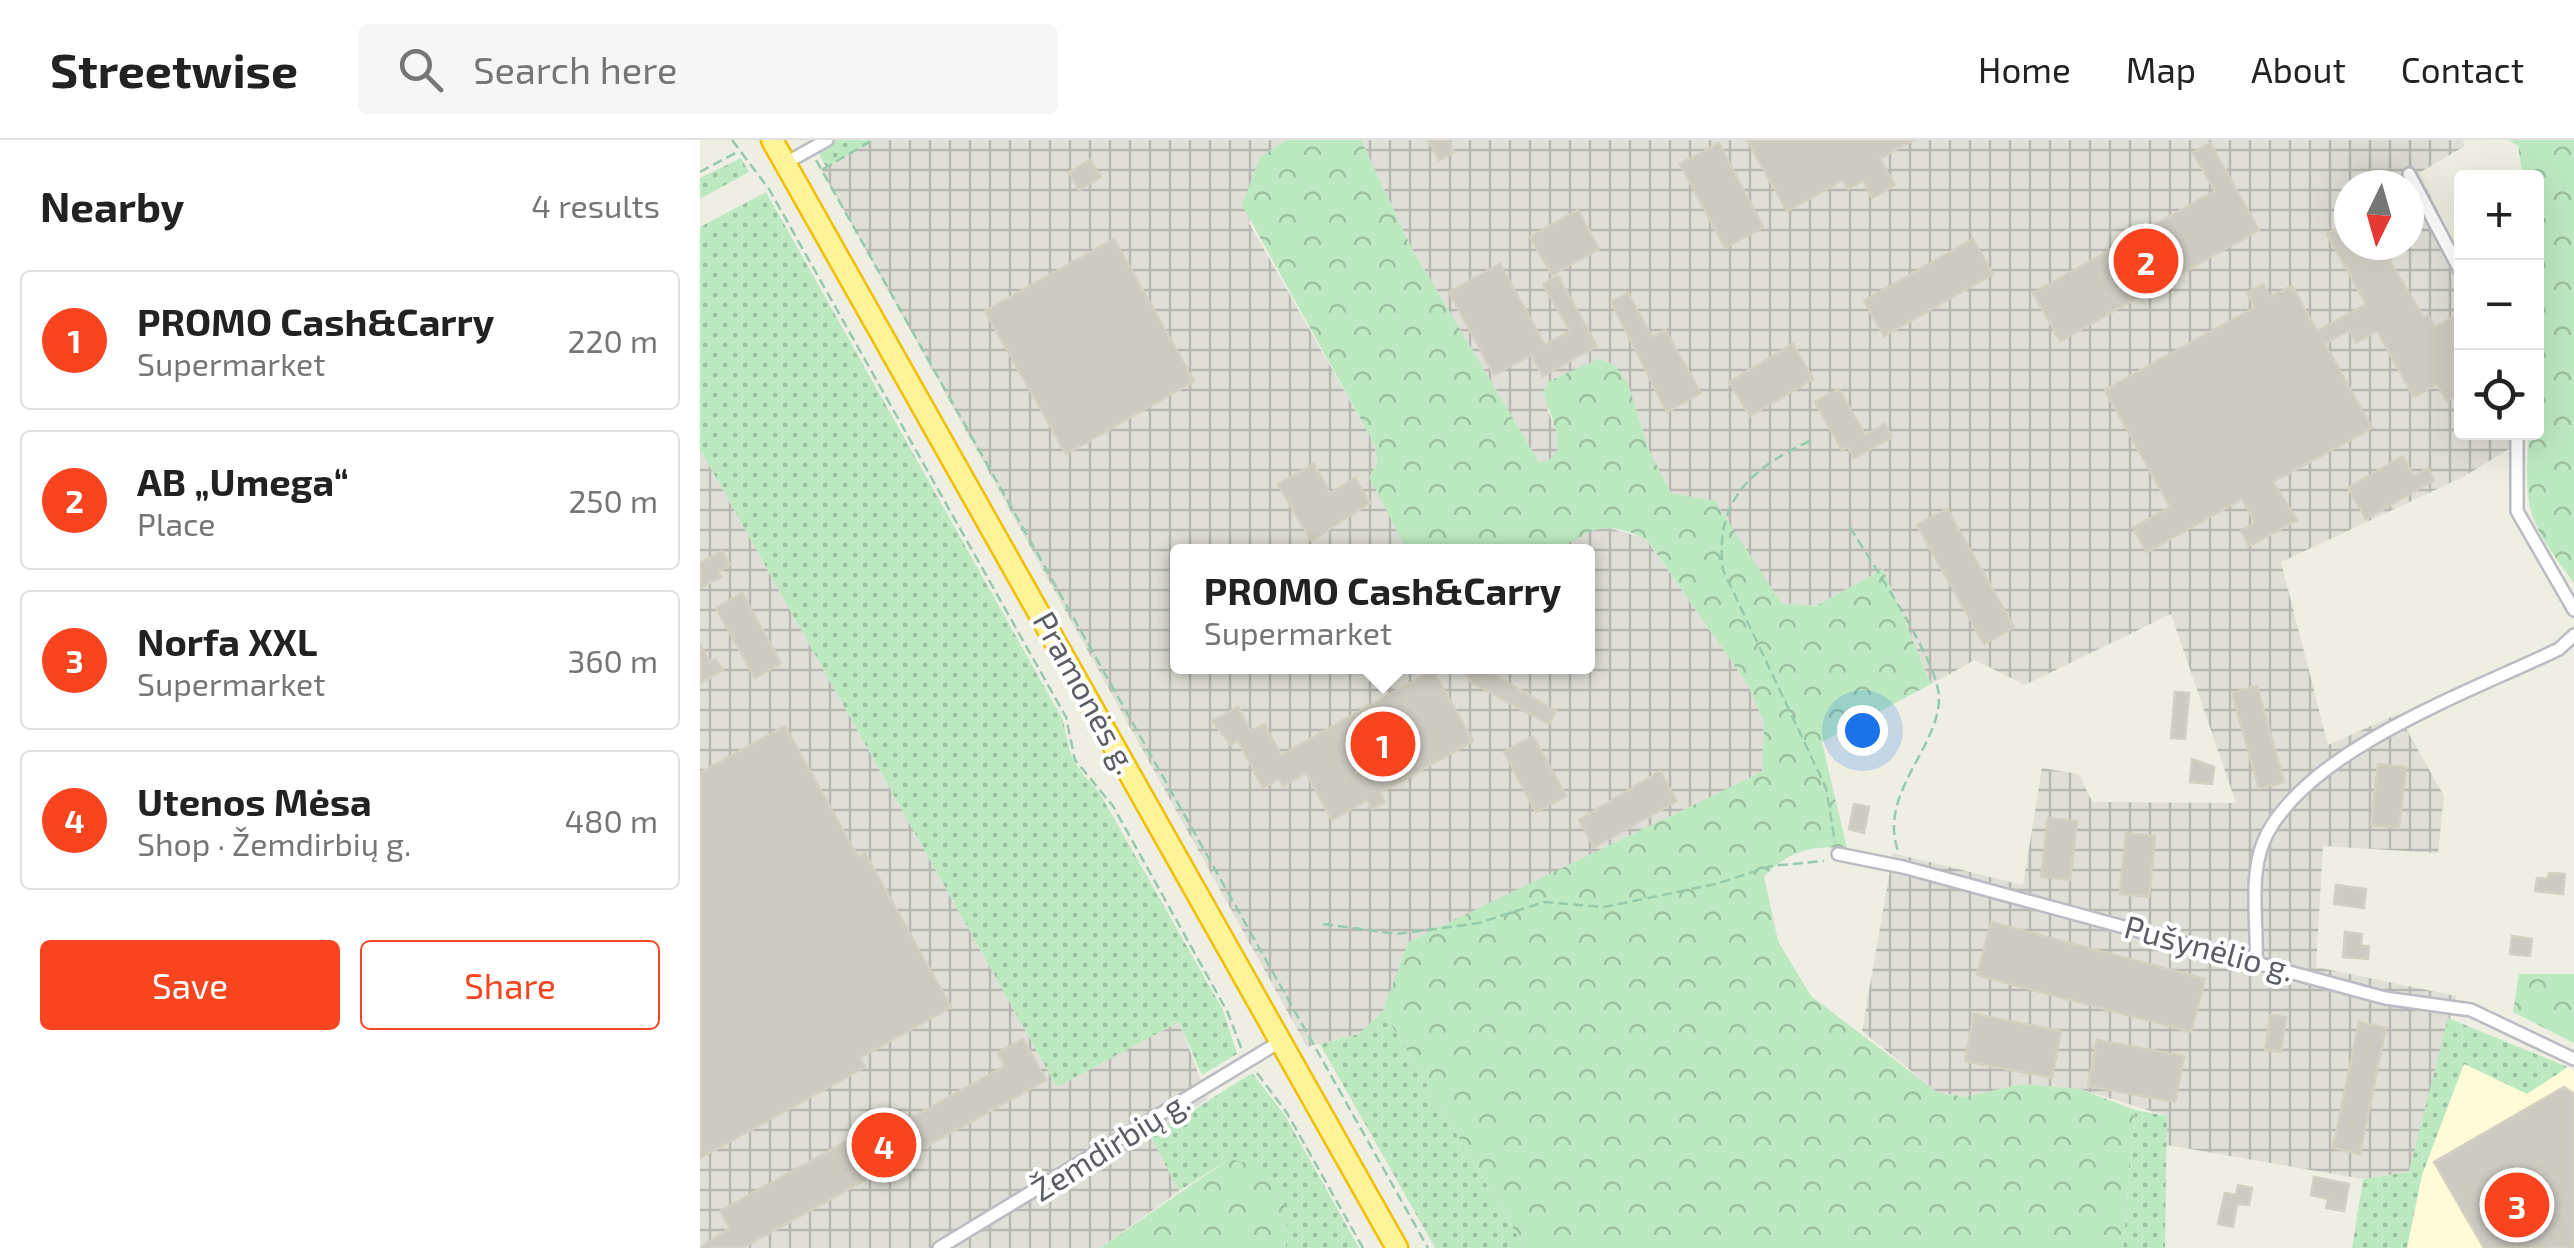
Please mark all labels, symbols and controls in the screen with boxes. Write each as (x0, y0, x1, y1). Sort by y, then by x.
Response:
search box (358, 24, 1058, 114)
text: Streetwise (50, 40, 298, 98)
icon: search (393, 42, 448, 97)
text: Search here (473, 46, 677, 92)
text: Home (1978, 48, 2071, 90)
text: Map (2126, 48, 2196, 90)
text: About (2251, 48, 2346, 90)
text: Contact (2401, 48, 2524, 90)
north arrow (2334, 170, 2424, 260)
map controls (2454, 170, 2544, 440)
button: + (2454, 170, 2544, 260)
text: Nearby (40, 180, 184, 230)
text: 4 results (531, 186, 660, 224)
pin: 2 (2114, 224, 2178, 298)
button: − (2454, 260, 2544, 350)
text: PROMO Cash&Carry (137, 298, 494, 344)
text: 1 (68, 321, 81, 359)
text: 220 m (568, 321, 658, 359)
text: Supermarket (137, 344, 325, 382)
button: locate (2454, 350, 2544, 440)
text: AB „Umega“ (137, 458, 349, 504)
text: 2 (65, 481, 84, 519)
text: 250 m (568, 481, 658, 519)
text: Place (137, 504, 216, 542)
popup (1170, 544, 1595, 674)
text: PROMO Cash&Carry (1204, 567, 1561, 613)
street label: Pramonės g. (1027, 604, 1147, 780)
text: Supermarket (1204, 613, 1392, 651)
text: Norfa XXL (137, 618, 317, 664)
text: 3 (65, 641, 84, 679)
text: 360 m (567, 641, 658, 679)
text: Supermarket (137, 664, 325, 702)
your location (1837, 705, 1888, 756)
pin: 1 (1350, 706, 1416, 782)
text: Utenos Mėsa (137, 778, 372, 824)
text: 4 (64, 801, 85, 839)
text: 480 m (564, 801, 658, 839)
text: Shop · Žemdirbių g. (137, 824, 411, 862)
street label: Pušynėlio g. (2121, 906, 2298, 988)
button: Save (40, 940, 340, 1030)
button: Share (360, 940, 660, 1030)
street label: Žemdirbių g. (1024, 1081, 1196, 1208)
pin: 4 (852, 1108, 916, 1182)
pin: 3 (2484, 1168, 2550, 1242)

